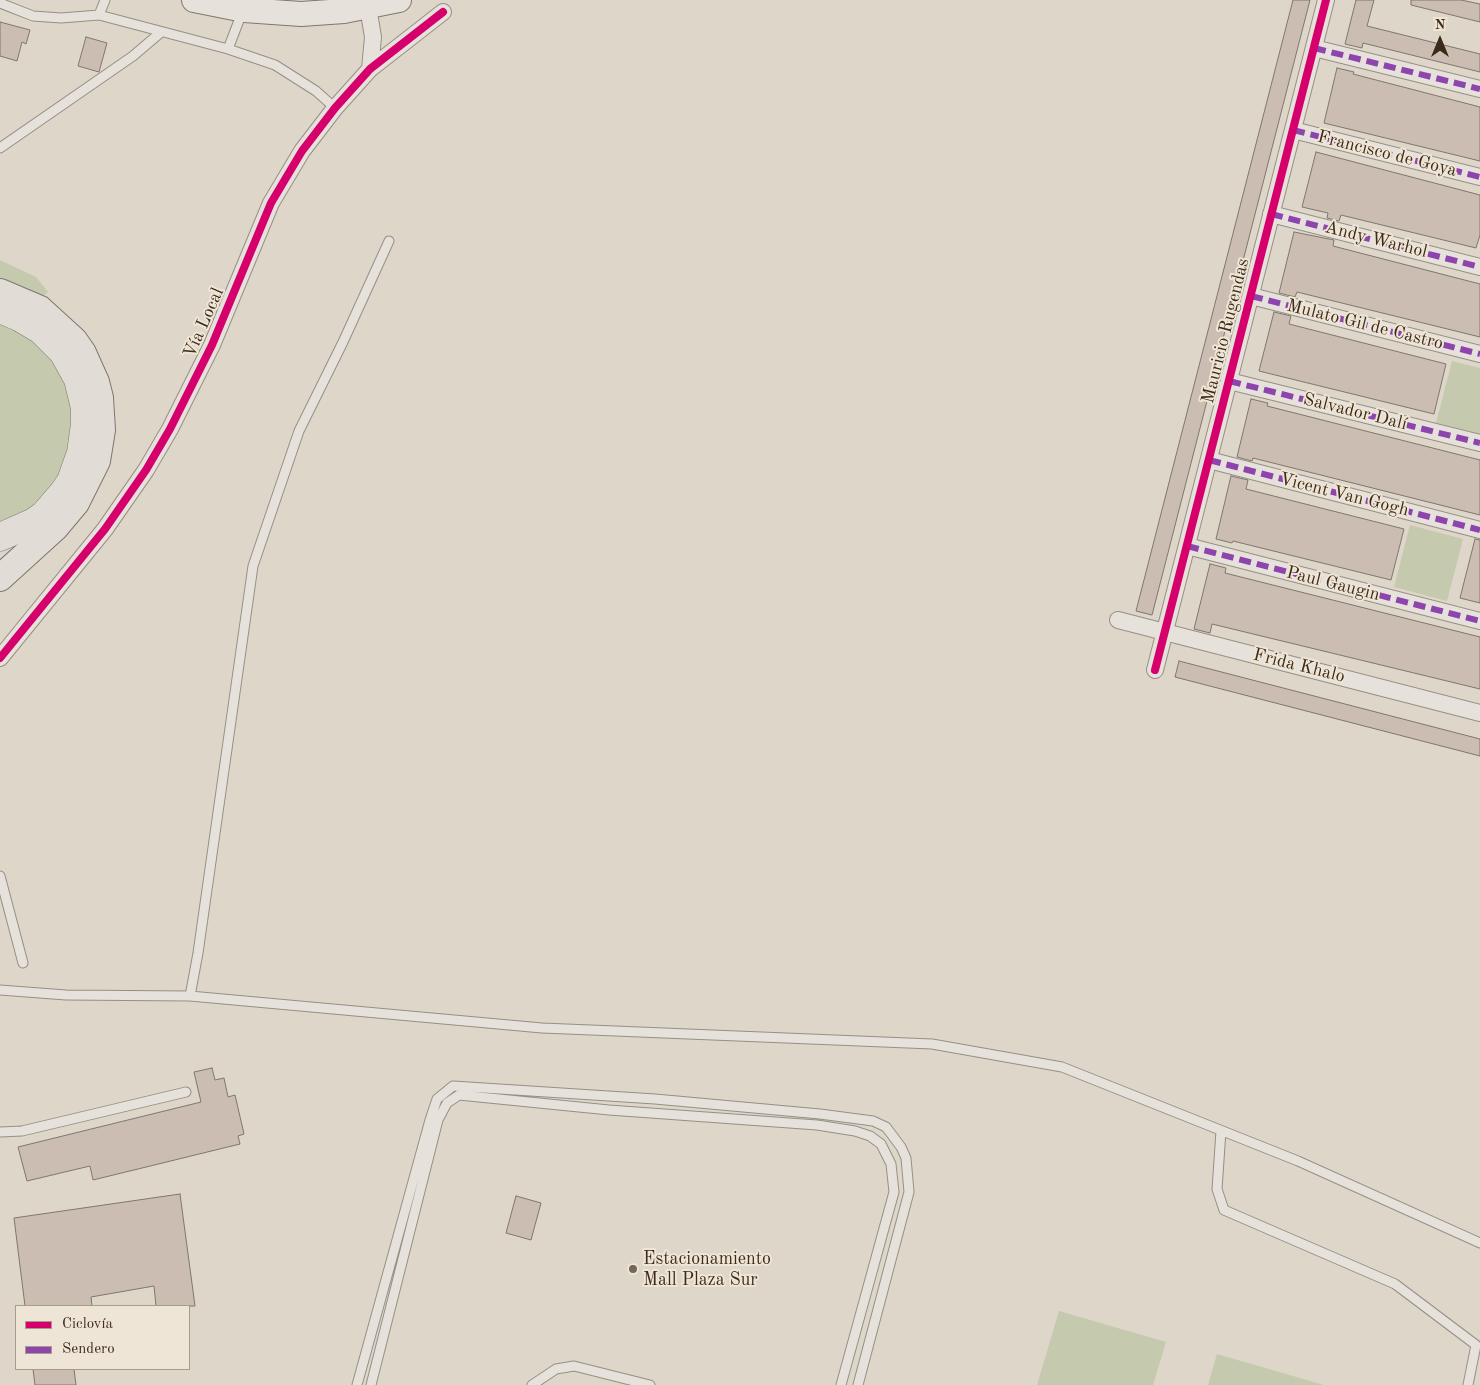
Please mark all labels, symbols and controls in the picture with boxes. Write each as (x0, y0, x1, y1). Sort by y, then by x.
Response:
north arrow (1415, 15, 1465, 65)
text: N (1435, 18, 1445, 32)
street label: Francisco de Goya (1315, 126, 1459, 182)
street label: Andy Warhol (1322, 217, 1430, 263)
street label: Mauricio Rugendas (1198, 256, 1254, 406)
street label: Vía Local (179, 285, 229, 361)
street label: Mulato Gil de Castro (1285, 295, 1445, 355)
street label: Salvador Dalí (1301, 389, 1409, 435)
street label: Vicent Van Gogh (1277, 468, 1411, 522)
street label: Paul Gaugin (1284, 562, 1382, 606)
street label: Frida Khalo (1251, 644, 1347, 688)
place label: Estacionamiento Mall Plaza Sur (643, 1248, 771, 1290)
marker: Estacionamiento Mall Plaza Sur (627, 1263, 639, 1275)
legend (15, 1305, 190, 1370)
text: Ciclovía (62, 1317, 113, 1332)
text: Sendero (62, 1342, 115, 1357)

